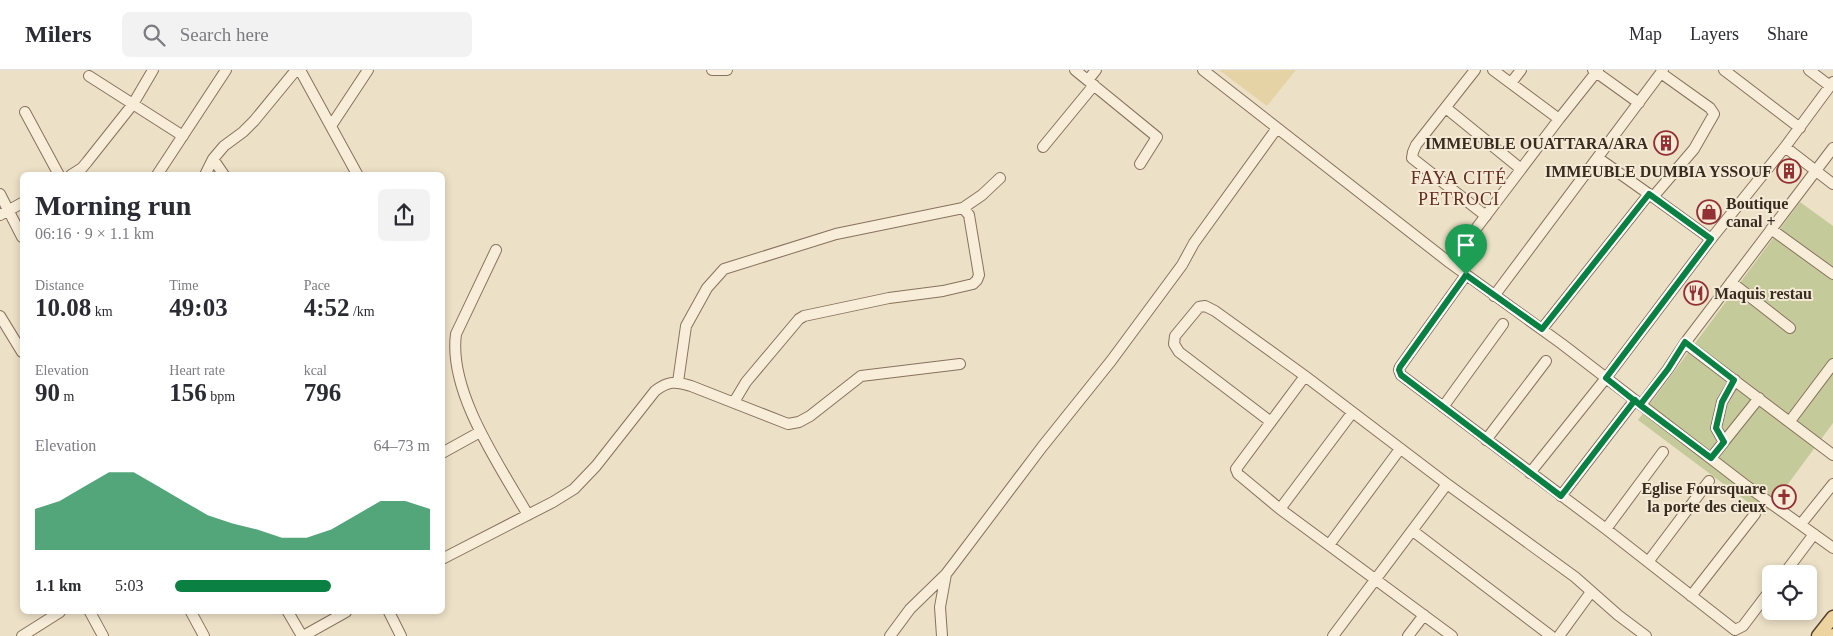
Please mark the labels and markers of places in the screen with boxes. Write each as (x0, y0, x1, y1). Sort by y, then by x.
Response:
building icon: IMMEUBLE OUATTARA/ARA (1653, 130, 1679, 156)
place label: IMMEUBLE OUATTARA/ARA (1425, 135, 1648, 152)
building icon: IMMEUBLE DUMBIA YSSOUF (1776, 158, 1802, 184)
place label: IMMEUBLE DUMBIA YSSOUF (1545, 163, 1772, 180)
place label: Boutique canal + (1726, 195, 1788, 230)
shop icon: Boutique canal + (1696, 199, 1722, 225)
pin (1445, 224, 1487, 275)
restaurant icon: Maquis restau (1683, 280, 1709, 306)
place label: Maquis restau (1714, 285, 1812, 303)
place label: Eglise Foursquare la porte des cieux (1641, 480, 1766, 516)
church icon: Eglise Foursquare la porte des cieux (1771, 484, 1797, 510)

